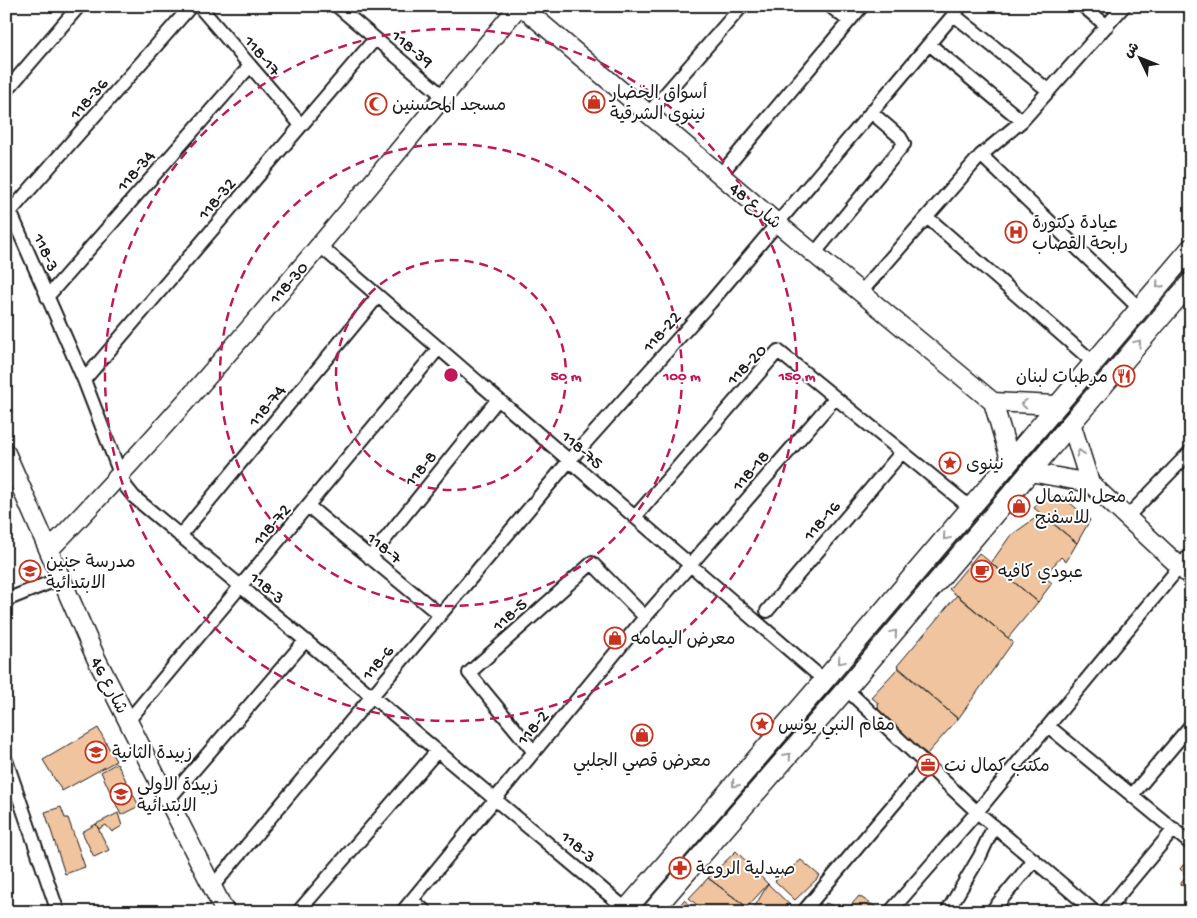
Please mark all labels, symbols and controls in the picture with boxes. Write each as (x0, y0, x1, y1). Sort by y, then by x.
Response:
street label: 118-39 (385, 26, 437, 74)
street label: 118-17 (237, 31, 285, 82)
north arrow (1114, 32, 1164, 82)
text: ش (1121, 39, 1144, 62)
street label: 118-36 (65, 74, 114, 126)
place label: أسواق الخضار نينوى الشرقية (608, 82, 708, 126)
shop icon: أسواق الخضار نينوى الشرقية (582, 90, 606, 114)
mosque icon: مسجد المحسنين (364, 92, 388, 116)
place label: مسجد المحسنين (392, 96, 506, 117)
street label: 118-34 (113, 146, 161, 197)
street label: 118-32 (194, 174, 242, 226)
street label: شارع 48 (724, 179, 785, 235)
place label: عيادة دكتورة رابحة القصاب (1032, 214, 1128, 256)
hospital icon: عيادة دكتورة رابحة القصاب (1004, 220, 1028, 244)
street label: 118-3 (27, 230, 62, 275)
street label: 118-30 (265, 258, 314, 310)
one-way arrow (1156, 279, 1165, 288)
street label: 118-22 (638, 308, 687, 358)
one-way arrow (1133, 340, 1142, 349)
street label: 118-20 (722, 341, 772, 391)
restaurant icon: مرطبات لبنان (1112, 364, 1136, 388)
centre of rings (442, 366, 460, 384)
text: 50 m (551, 368, 582, 386)
text: 100 m (662, 368, 701, 386)
text: 150 m (778, 368, 816, 386)
place label: مرطبات لبنان (1016, 368, 1108, 389)
street label: 118-74 (244, 381, 291, 433)
one-way arrow (1020, 398, 1028, 409)
street label: 118-75 (555, 426, 607, 475)
street label: 118-8 (401, 447, 443, 492)
street label: 118-18 (728, 447, 775, 497)
one-way arrow (1076, 450, 1086, 458)
place icon: نينوى (938, 451, 962, 475)
place label: نينوى (966, 455, 1004, 476)
place label: محل الشمال للاسفنج (1035, 488, 1126, 530)
shop icon: محل الشمال للاسفنج (1007, 494, 1031, 518)
street label: 118-16 (799, 497, 847, 547)
street label: 118-72 (249, 500, 297, 552)
street label: 118-7 (361, 528, 406, 570)
one-way arrow (943, 532, 952, 541)
place label: مدرسة جنين الابتدائية (46, 553, 136, 595)
school or university icon: مدرسة جنين الابتدائية (18, 559, 42, 583)
cafe icon: عبودي كافيه (970, 559, 994, 583)
place label: عبودي كافيه (998, 563, 1083, 584)
street label: 118-3 (244, 568, 288, 610)
street label: 118-5 (488, 595, 532, 638)
shop icon: معرض اليمامه (603, 626, 627, 650)
place label: معرض اليمامه (631, 630, 735, 651)
one-way arrow (888, 630, 896, 639)
street label: 118-6 (358, 641, 400, 686)
street label: شارع 46 (85, 654, 131, 718)
one-way arrow (838, 655, 846, 664)
street label: 118-2 (513, 707, 555, 751)
place icon: مقام النبي يونس (750, 712, 774, 736)
place label: مقام النبي يونس (778, 716, 895, 740)
shop icon: معرض قصي الجلبي (630, 723, 654, 747)
school or university icon: زبيدة الثانية (84, 740, 108, 764)
place label: زبيدة الثانية (112, 744, 192, 765)
place label: معرض قصي الجلبي (573, 752, 711, 776)
one-way arrow (782, 753, 790, 762)
office icon: مكتب كمال نت (916, 753, 940, 777)
place label: مكتب كمال نت (944, 757, 1050, 778)
place label: زبيدة الاولى الابتدائية (137, 776, 218, 818)
one-way arrow (731, 779, 740, 788)
school or university icon: زبيدة الاولى الابتدائية (109, 782, 133, 806)
street label: 118-3 (555, 827, 599, 869)
pharmacy icon: صيدلية الروعة (668, 856, 692, 880)
place label: صيدلية الروعة (696, 860, 795, 881)

